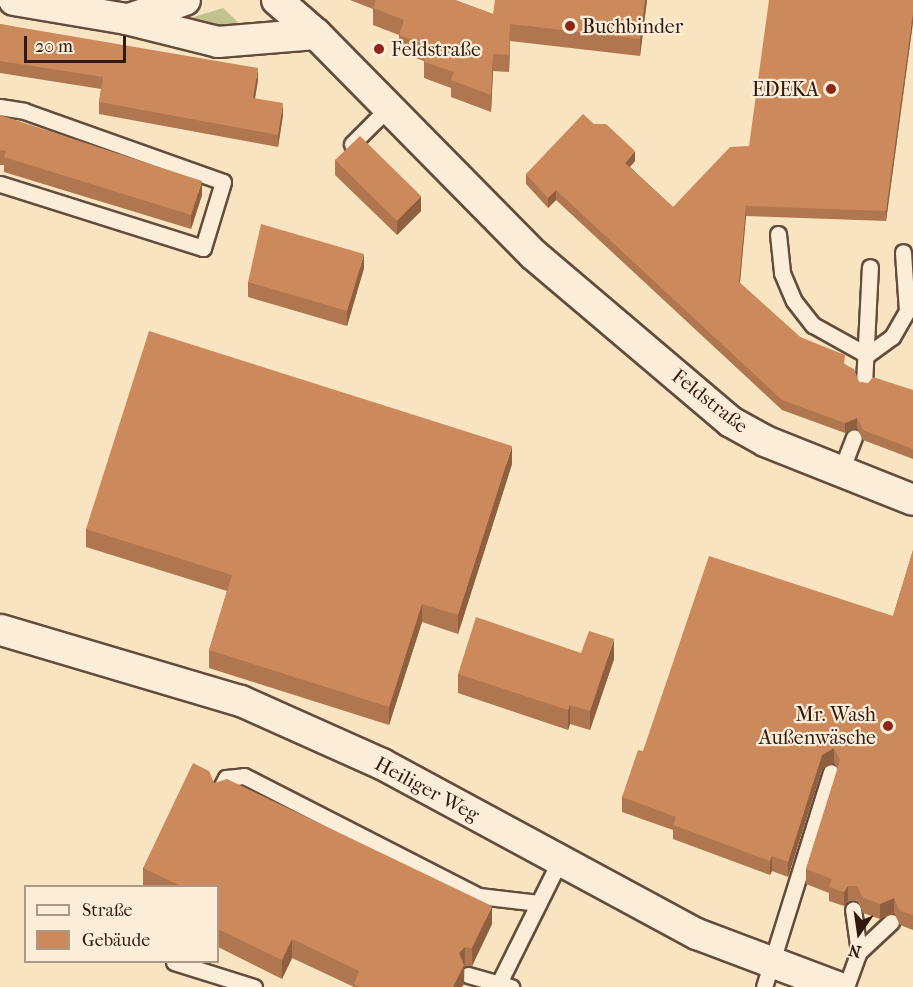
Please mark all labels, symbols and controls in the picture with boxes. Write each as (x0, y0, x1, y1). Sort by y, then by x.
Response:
place label: Buchbinder (582, 14, 683, 38)
marker: Buchbinder (563, 19, 577, 33)
scale bar (27, 24, 129, 62)
text: 20 m (35, 36, 73, 57)
place label: Feldstraße (391, 37, 481, 61)
marker: Feldstraße (372, 42, 386, 56)
place label: EDEKA (752, 77, 819, 101)
marker: EDEKA (824, 82, 838, 96)
street label: Feldstraße (667, 364, 753, 438)
place label: Mr. Wash Außenwäsche (759, 702, 876, 749)
marker: Mr. Wash Außenwäsche (881, 719, 895, 733)
street label: Heiliger Weg (371, 751, 483, 827)
legend (24, 885, 219, 963)
text: Straße (82, 900, 132, 921)
north arrow (829, 903, 889, 963)
text: Gebäude (82, 930, 150, 951)
text: N (847, 940, 863, 962)

